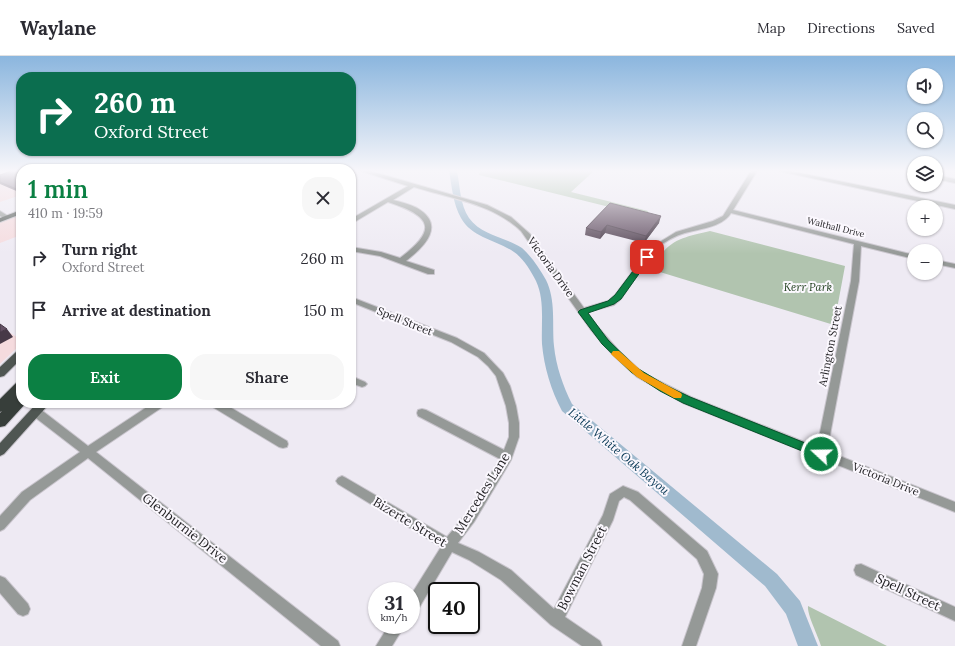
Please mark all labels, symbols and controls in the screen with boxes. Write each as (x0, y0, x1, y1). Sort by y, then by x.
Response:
text: Waylane (20, 16, 96, 40)
text: Map (757, 19, 785, 37)
text: Directions (807, 19, 875, 37)
text: Saved (897, 19, 935, 37)
map controls (907, 68, 943, 280)
button: sound (907, 68, 943, 104)
text: 260 m (94, 85, 176, 121)
icon: right (28, 88, 80, 140)
button: search (907, 112, 943, 148)
text: Oxford Street (94, 120, 208, 143)
button: layers (907, 156, 943, 192)
text: 1 min (28, 174, 88, 205)
button: close (302, 177, 344, 219)
button: + (907, 200, 943, 236)
text: 410 m · 19:59 (28, 205, 103, 222)
street label: Walthall Drive (806, 215, 866, 239)
street label: Victoria Drive (524, 234, 577, 300)
text: Turn right (62, 240, 138, 259)
pin (630, 240, 664, 274)
button: − (907, 244, 943, 280)
icon: arrive (636, 246, 658, 268)
icon: right (28, 247, 50, 269)
text: 260 m (301, 249, 344, 268)
text: Oxford Street (62, 259, 145, 276)
park label: Kerr Park (784, 280, 832, 294)
icon: arrive (28, 299, 50, 321)
text: Arrive at destination (62, 301, 211, 320)
text: 150 m (304, 301, 344, 320)
street label: Spell Street (375, 304, 436, 339)
street label: Arlington Street (815, 304, 845, 389)
button: Exit (28, 354, 182, 400)
button: Share (190, 354, 344, 400)
water label: Little White Oak Bayou (566, 404, 673, 498)
position arrow (800, 433, 842, 475)
street label: Mercedes Lane (450, 449, 514, 537)
street label: Victoria Drive (850, 459, 921, 499)
street label: Glenburnie Drive (139, 489, 231, 567)
street label: Bizerte Street (370, 493, 450, 551)
street label: Bowman Street (553, 523, 611, 613)
street label: Spell Street (873, 570, 943, 614)
speed limit sign: 40 (428, 582, 480, 634)
text: 31 (384, 590, 404, 615)
text: km/h (380, 611, 408, 624)

